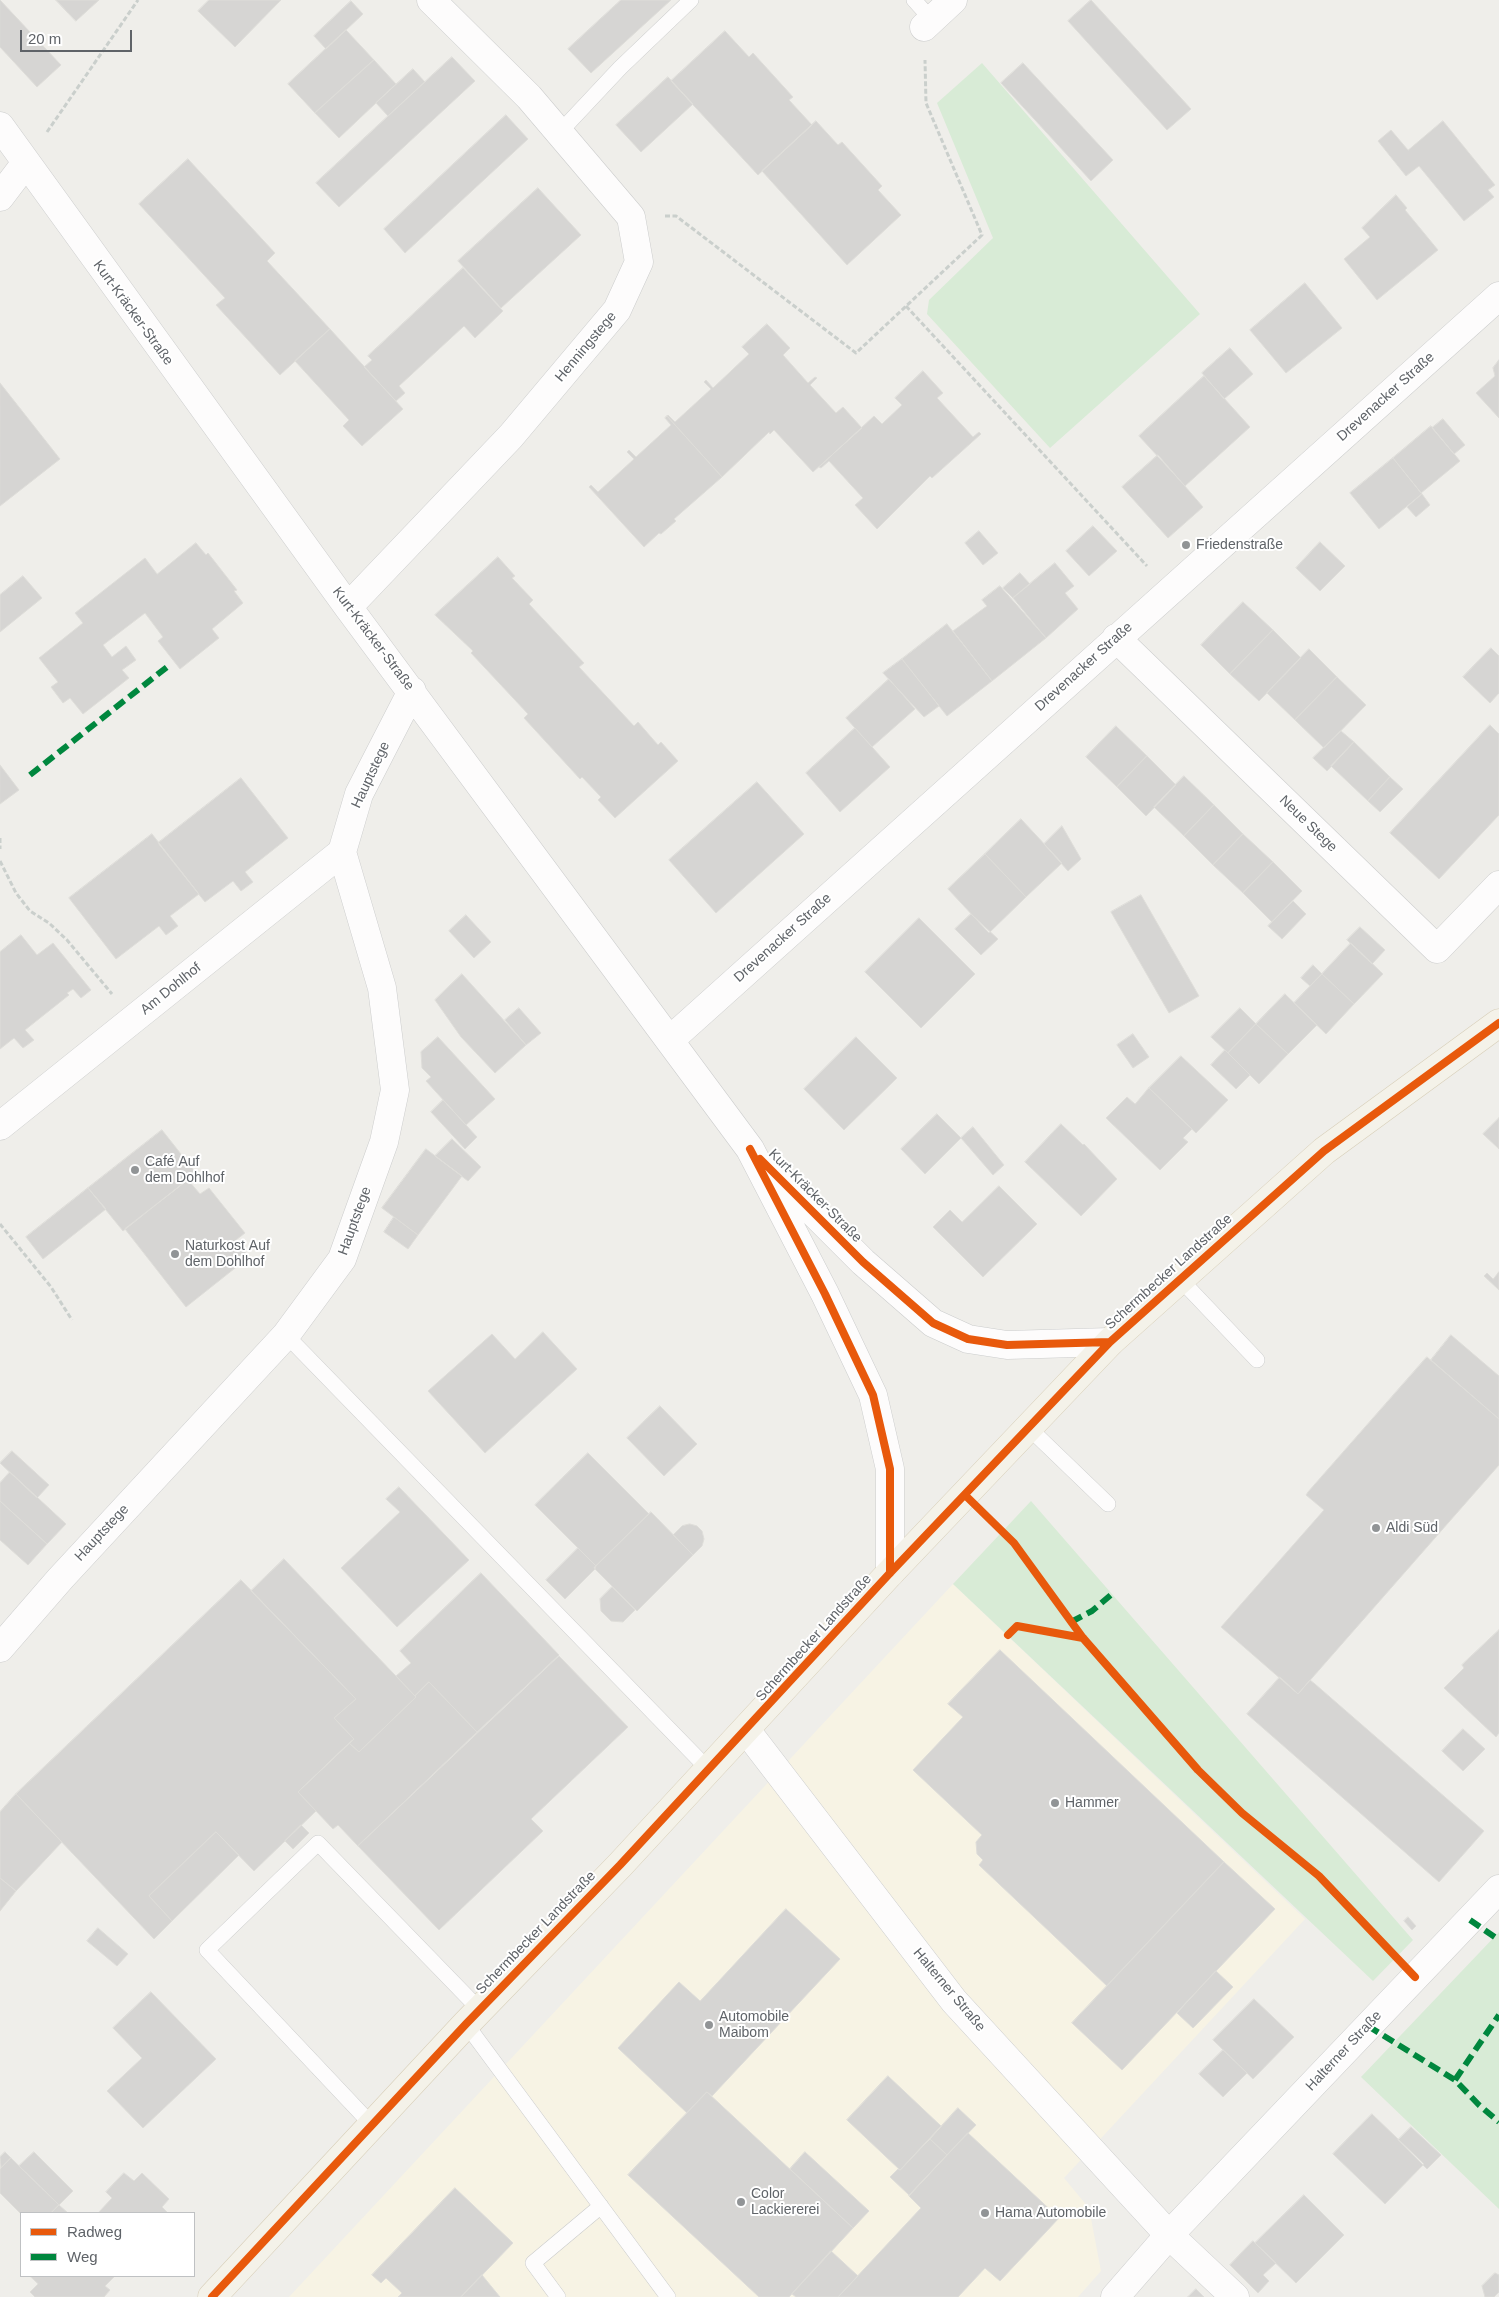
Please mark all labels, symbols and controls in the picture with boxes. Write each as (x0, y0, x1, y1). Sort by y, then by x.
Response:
scale bar (22, 20, 135, 52)
text: 20 m (28, 30, 61, 47)
street label: Kurt-Kräcker-Straße (89, 257, 177, 369)
street label: Henningstege (552, 309, 620, 385)
street label: Drevenacker Straße (1334, 349, 1438, 445)
place label: Friedenstraße (1196, 537, 1283, 553)
marker: Friedenstraße (1180, 539, 1192, 551)
street label: Kurt-Kräcker-Straße (329, 584, 417, 694)
street label: Drevenacker Straße (1032, 619, 1136, 715)
street label: Hauptstege (348, 739, 394, 811)
street label: Neue Stege (1276, 792, 1340, 856)
street label: Drevenacker Straße (731, 890, 835, 986)
street label: Am Dohlhof (137, 959, 205, 1019)
street label: Kurt-Kräcker-Straße (765, 1146, 865, 1246)
place label: Café Auf dem Dohlhof (145, 1154, 224, 1186)
marker: Café Auf dem Dohlhof (129, 1164, 141, 1176)
street label: Hauptstege (335, 1184, 375, 1258)
street label: Schermbecker Landstraße (1102, 1211, 1236, 1333)
place label: Naturkost Auf dem Dohlhof (185, 1238, 270, 1270)
marker: Naturkost Auf dem Dohlhof (169, 1248, 181, 1260)
street label: Hauptstege (71, 1501, 133, 1565)
place label: Aldi Süd (1386, 1520, 1438, 1536)
marker: Aldi Süd (1370, 1522, 1382, 1534)
street label: Schermbecker Landstraße (753, 1571, 875, 1705)
place label: Hammer (1065, 1795, 1119, 1811)
marker: Hammer (1049, 1797, 1061, 1809)
street label: Schermbecker Landstraße (473, 1868, 599, 1998)
street label: Halterner Straße (909, 1945, 989, 2035)
street label: Halterner Straße (1303, 2007, 1385, 2095)
place label: Automobile Maibom (719, 2009, 789, 2041)
marker: Automobile Maibom (703, 2019, 715, 2031)
place label: Color Lackiererei (751, 2186, 819, 2218)
marker: Color Lackiererei (735, 2196, 747, 2208)
place label: Hama Automobile (995, 2205, 1106, 2221)
marker: Hama Automobile (979, 2207, 991, 2219)
legend (20, 2212, 195, 2277)
text: Radweg (67, 2223, 122, 2240)
text: Weg (67, 2248, 98, 2265)

